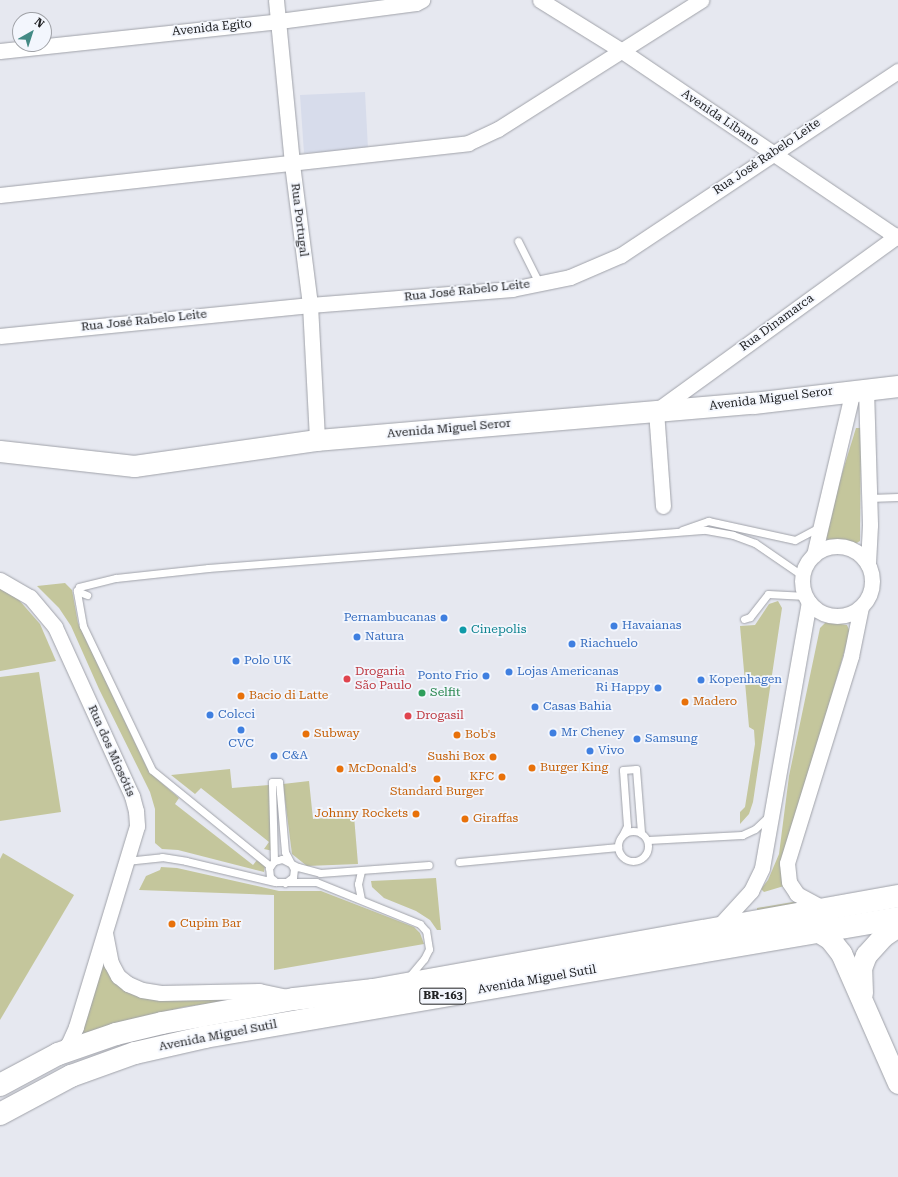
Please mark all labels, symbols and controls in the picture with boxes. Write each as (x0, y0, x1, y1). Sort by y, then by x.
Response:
north arrow (12, 12, 52, 52)
text: N (32, 15, 47, 31)
street label: Avenida Egito (171, 17, 253, 39)
street label: Avenida Libano (678, 87, 762, 149)
street label: Rua José Rabelo Leite (711, 116, 823, 198)
street label: Rua Portugal (287, 182, 311, 258)
street label: Rua José Rabelo Leite (403, 277, 531, 305)
street label: Rua Dinamarca (737, 291, 817, 355)
street label: Rua José Rabelo Leite (80, 307, 208, 335)
street label: Avenida Miguel Seror (708, 384, 834, 414)
street label: Avenida Miguel Seror (386, 416, 512, 442)
place label: Pernambucanas (344, 611, 436, 625)
marker: Pernambucanas (439, 613, 449, 623)
place label: Havaianas (622, 619, 682, 633)
marker: Havaianas (609, 621, 619, 631)
place label: Cinepolis (471, 623, 526, 637)
marker: Cinepolis (458, 625, 468, 635)
place label: Natura (365, 630, 404, 644)
marker: Natura (352, 632, 362, 642)
place label: Riachuelo (580, 637, 638, 651)
marker: Riachuelo (567, 639, 577, 649)
place label: Polo UK (244, 654, 291, 668)
marker: Polo UK (231, 656, 241, 666)
place label: Drogaria São Paulo (355, 665, 412, 693)
place label: Lojas Americanas (517, 665, 618, 679)
marker: Lojas Americanas (504, 667, 514, 677)
place label: Ponto Frio (417, 669, 478, 683)
marker: Ponto Frio (481, 671, 491, 681)
place label: Kopenhagen (709, 673, 782, 687)
marker: Drogaria São Paulo (342, 674, 352, 684)
marker: Kopenhagen (696, 675, 706, 685)
place label: Ri Happy (596, 681, 650, 695)
marker: Ri Happy (653, 683, 663, 693)
place label: Selfit (430, 686, 460, 700)
marker: Selfit (417, 688, 427, 698)
place label: Bacio di Latte (249, 689, 328, 703)
marker: Bacio di Latte (236, 691, 246, 701)
place label: Madero (693, 695, 737, 709)
marker: Madero (680, 697, 690, 707)
place label: Casas Bahia (543, 700, 612, 714)
marker: Casas Bahia (530, 702, 540, 712)
street label: Rua dos Miosótis (84, 703, 138, 799)
place label: Colcci (218, 708, 255, 722)
place label: Drogasil (416, 709, 464, 723)
marker: Colcci (205, 710, 215, 720)
marker: Drogasil (403, 711, 413, 721)
marker: CVC (236, 725, 246, 735)
place label: Mr Cheney (561, 726, 625, 740)
place label: Subway (314, 727, 360, 741)
place label: Bob's (465, 728, 496, 742)
marker: Mr Cheney (548, 728, 558, 738)
marker: Subway (301, 729, 311, 739)
marker: Bob's (452, 730, 462, 740)
place label: Samsung (645, 732, 698, 746)
marker: Samsung (632, 734, 642, 744)
place label: CVC (228, 737, 254, 751)
place label: Vivo (598, 744, 624, 758)
marker: Vivo (585, 746, 595, 756)
place label: C&A (282, 749, 308, 763)
place label: Sushi Box (428, 750, 485, 764)
marker: C&A (269, 751, 279, 761)
marker: Sushi Box (488, 752, 498, 762)
place label: Burger King (540, 761, 608, 775)
place label: McDonald's (348, 762, 416, 776)
marker: Burger King (527, 763, 537, 773)
marker: McDonald's (335, 764, 345, 774)
place label: KFC (470, 770, 494, 784)
marker: KFC (497, 772, 507, 782)
marker: Standard Burger (432, 774, 442, 784)
place label: Standard Burger (390, 785, 484, 799)
place label: Johnny Rockets (315, 807, 408, 821)
marker: Johnny Rockets (411, 809, 421, 819)
place label: Giraffas (473, 812, 518, 826)
marker: Giraffas (460, 814, 470, 824)
place label: Cupim Bar (180, 917, 241, 931)
marker: Cupim Bar (167, 919, 177, 929)
street label: Avenida Miguel Sutil (477, 963, 597, 997)
road number: BR-163 (419, 987, 467, 1005)
street label: Avenida Miguel Sutil (158, 1017, 278, 1055)

